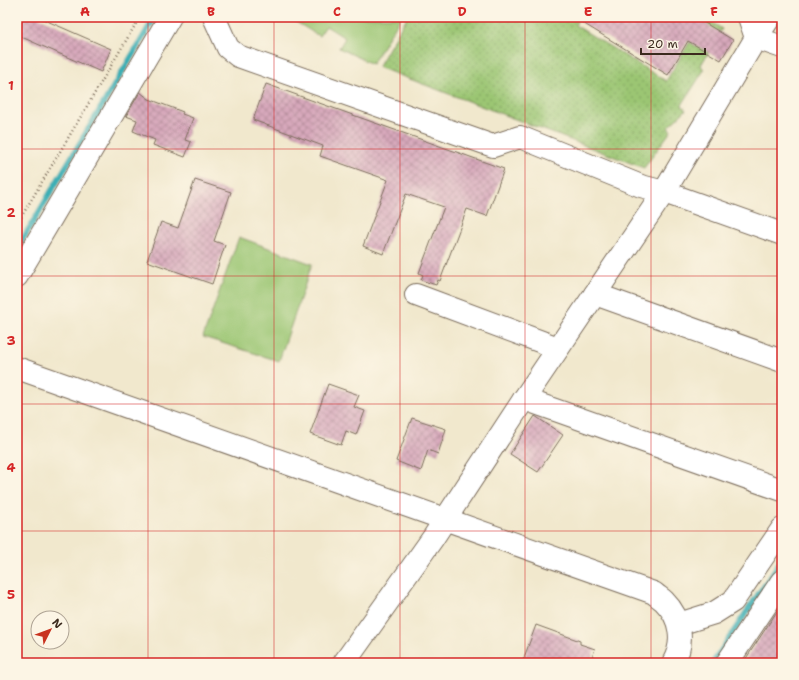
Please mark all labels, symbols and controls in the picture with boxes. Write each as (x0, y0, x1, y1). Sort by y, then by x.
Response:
text: A (80, 3, 90, 20)
text: B (207, 3, 215, 20)
text: C (333, 3, 341, 20)
text: D (457, 3, 467, 20)
text: E (584, 3, 593, 20)
text: F (710, 3, 718, 20)
scale bar (641, 30, 705, 56)
text: 20 m (647, 36, 678, 52)
text: 1 (8, 77, 14, 94)
text: 2 (6, 204, 16, 221)
text: 3 (6, 332, 16, 349)
text: 4 (6, 459, 16, 476)
text: 5 (7, 586, 15, 603)
north arrow (30, 610, 70, 650)
text: N (49, 615, 66, 632)

